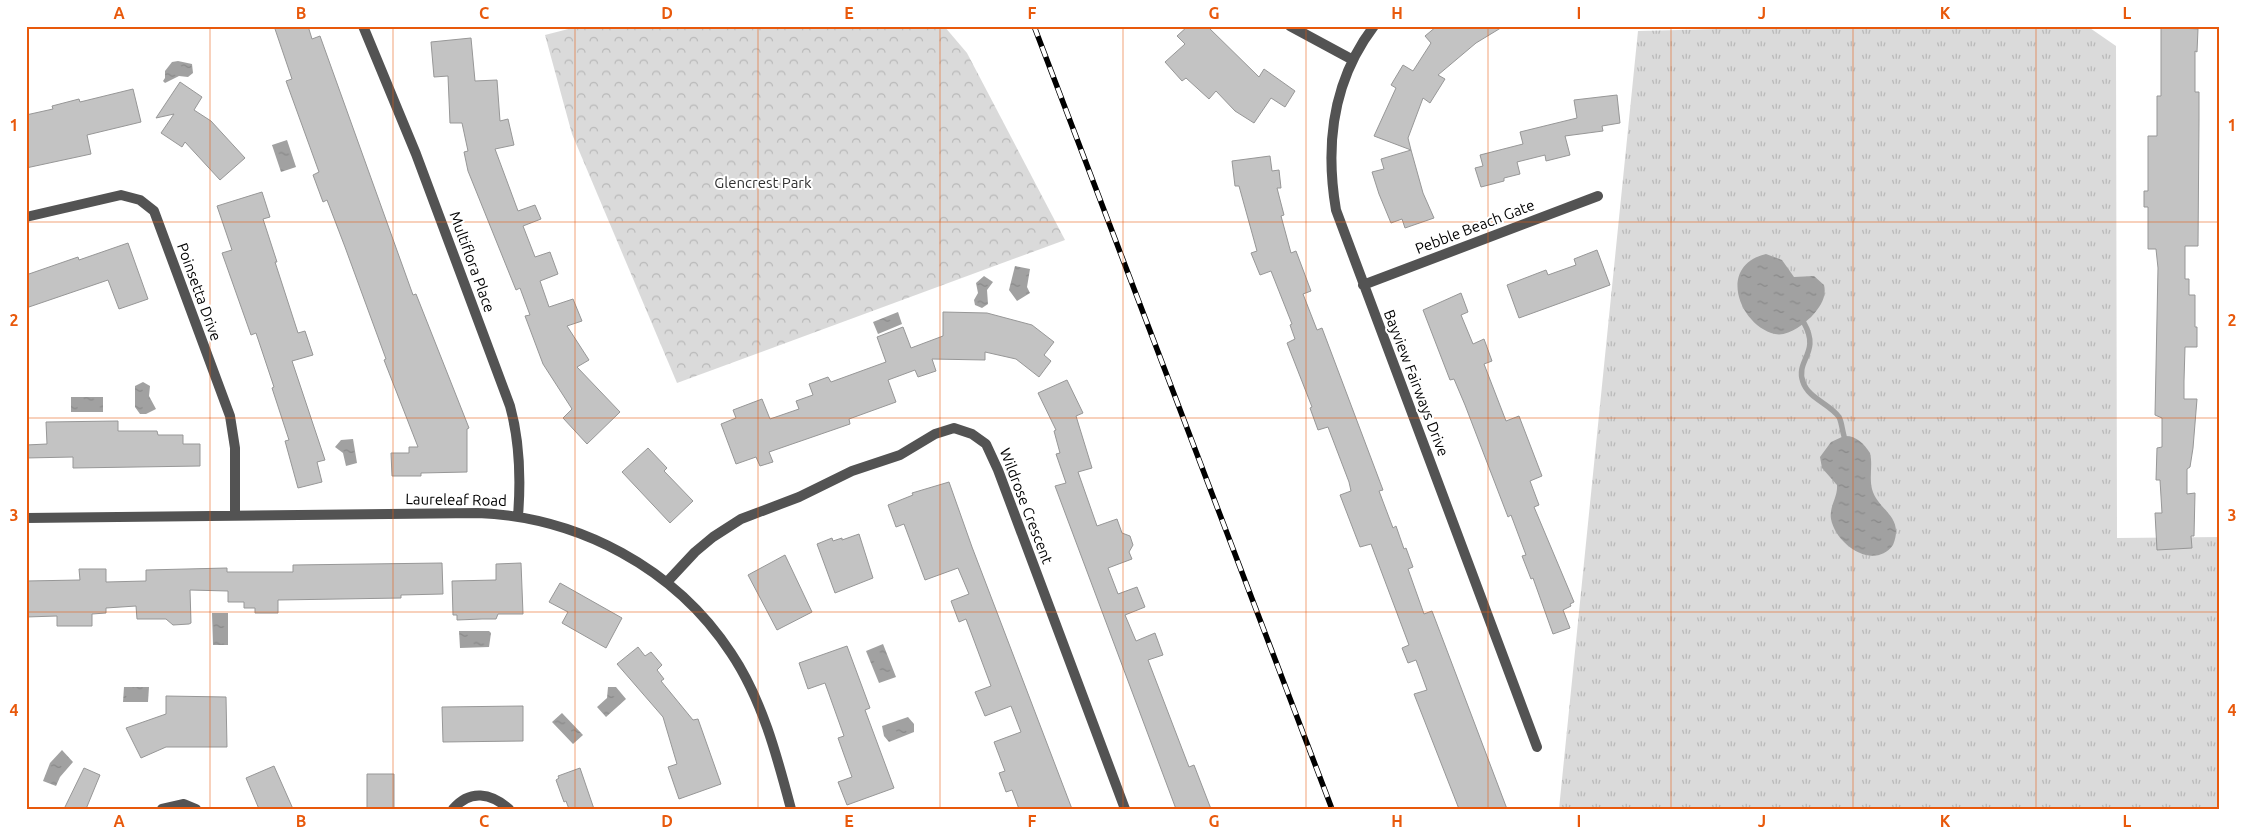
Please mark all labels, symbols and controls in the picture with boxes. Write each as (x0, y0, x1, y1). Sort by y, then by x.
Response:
text: A (113, 4, 125, 22)
text: B (296, 4, 306, 22)
text: C (479, 4, 489, 22)
text: D (661, 4, 673, 22)
text: E (844, 4, 854, 22)
text: F (1028, 4, 1037, 22)
text: G (1208, 4, 1220, 22)
text: H (1391, 4, 1403, 22)
text: I (1577, 4, 1581, 22)
text: J (1758, 4, 1766, 22)
text: K (1940, 4, 1951, 22)
text: L (2123, 4, 2132, 22)
text: 1 (9, 116, 19, 134)
text: 1 (2227, 116, 2237, 134)
park label: Glencrest Park (714, 174, 812, 191)
street label: Pebble Beach Gate (1413, 196, 1537, 257)
street label: Multiflora Place (446, 209, 499, 315)
street label: Poinsetta Drive (174, 241, 225, 343)
street label: Bayview Fairways Drive (1381, 307, 1452, 459)
text: 2 (9, 311, 19, 329)
text: 2 (2227, 311, 2237, 329)
street label: Wildrose Crescent (997, 446, 1056, 566)
street label: Laureleaf Road (405, 490, 507, 509)
text: 3 (9, 506, 19, 524)
text: 3 (2227, 506, 2237, 524)
text: 4 (9, 701, 19, 719)
text: 4 (2227, 701, 2237, 719)
text: A (113, 812, 125, 830)
text: B (296, 812, 306, 830)
text: C (479, 812, 489, 830)
text: D (661, 812, 673, 830)
text: E (844, 812, 854, 830)
text: F (1028, 812, 1037, 830)
text: G (1208, 812, 1220, 830)
text: H (1391, 812, 1403, 830)
text: I (1577, 812, 1581, 830)
text: J (1758, 812, 1766, 830)
text: K (1940, 812, 1951, 830)
text: L (2123, 812, 2132, 830)

